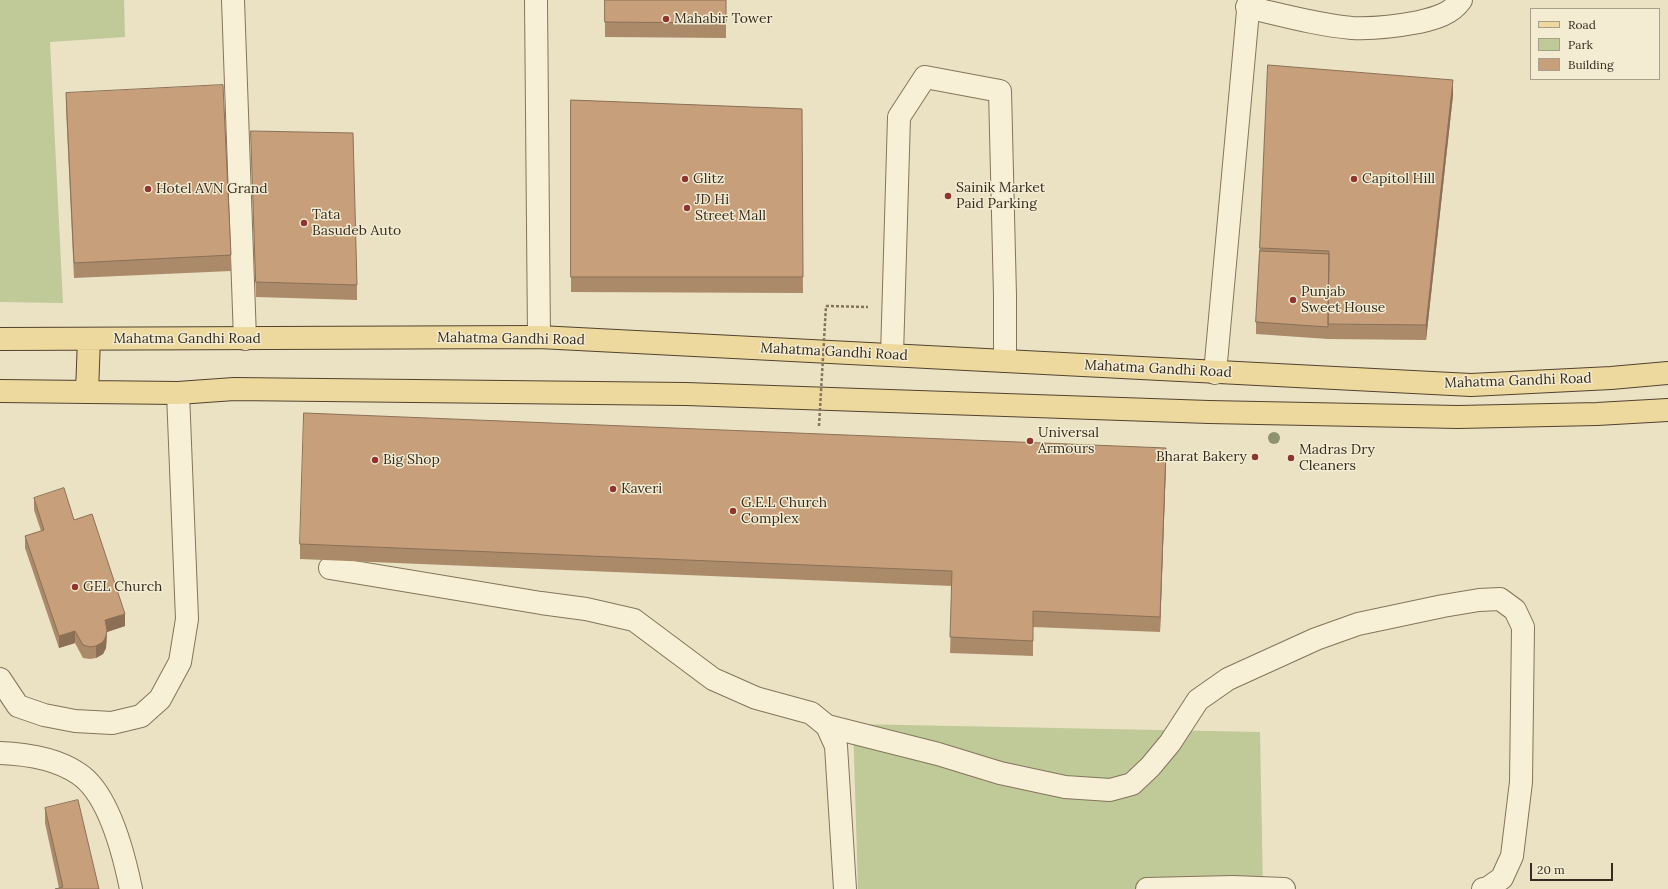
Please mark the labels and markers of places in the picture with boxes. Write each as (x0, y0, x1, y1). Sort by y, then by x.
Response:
place label: Mahabir Tower (674, 11, 773, 27)
marker: Mahabir Tower (661, 14, 671, 24)
place label: Glitz (693, 171, 724, 187)
place label: Capitol Hill (1362, 171, 1435, 187)
marker: Glitz (680, 174, 690, 184)
marker: Capitol Hill (1349, 174, 1359, 184)
place label: Sainik Market Paid Parking (956, 180, 1045, 212)
place label: Hotel AVN Grand (156, 181, 268, 197)
marker: Hotel AVN Grand (143, 184, 153, 194)
marker: Sainik Market Paid Parking (943, 191, 953, 201)
place label: JD Hi Street Mall (695, 192, 766, 224)
marker: JD Hi Street Mall (682, 203, 692, 213)
place label: Tata Basudeb Auto (312, 207, 401, 240)
marker: Tata Basudeb Auto (299, 218, 309, 228)
place label: Punjab Sweet House (1301, 284, 1385, 316)
marker: Punjab Sweet House (1288, 295, 1298, 305)
place label: Universal Armours (1038, 425, 1099, 458)
marker: Universal Armours (1025, 436, 1035, 446)
place label: Madras Dry Cleaners (1299, 442, 1375, 474)
place label: Bharat Bakery (1156, 449, 1247, 465)
place label: Big Shop (383, 452, 440, 468)
marker: Bharat Bakery (1250, 452, 1260, 462)
marker: Madras Dry Cleaners (1286, 453, 1296, 463)
marker: Big Shop (370, 455, 380, 465)
place label: Kaveri (621, 481, 662, 497)
marker: Kaveri (608, 484, 618, 494)
place label: G.E.L Church Complex (741, 495, 827, 528)
marker: G.E.L Church Complex (728, 506, 738, 516)
place label: GEL Church (83, 579, 162, 595)
marker: GEL Church (70, 582, 80, 592)

